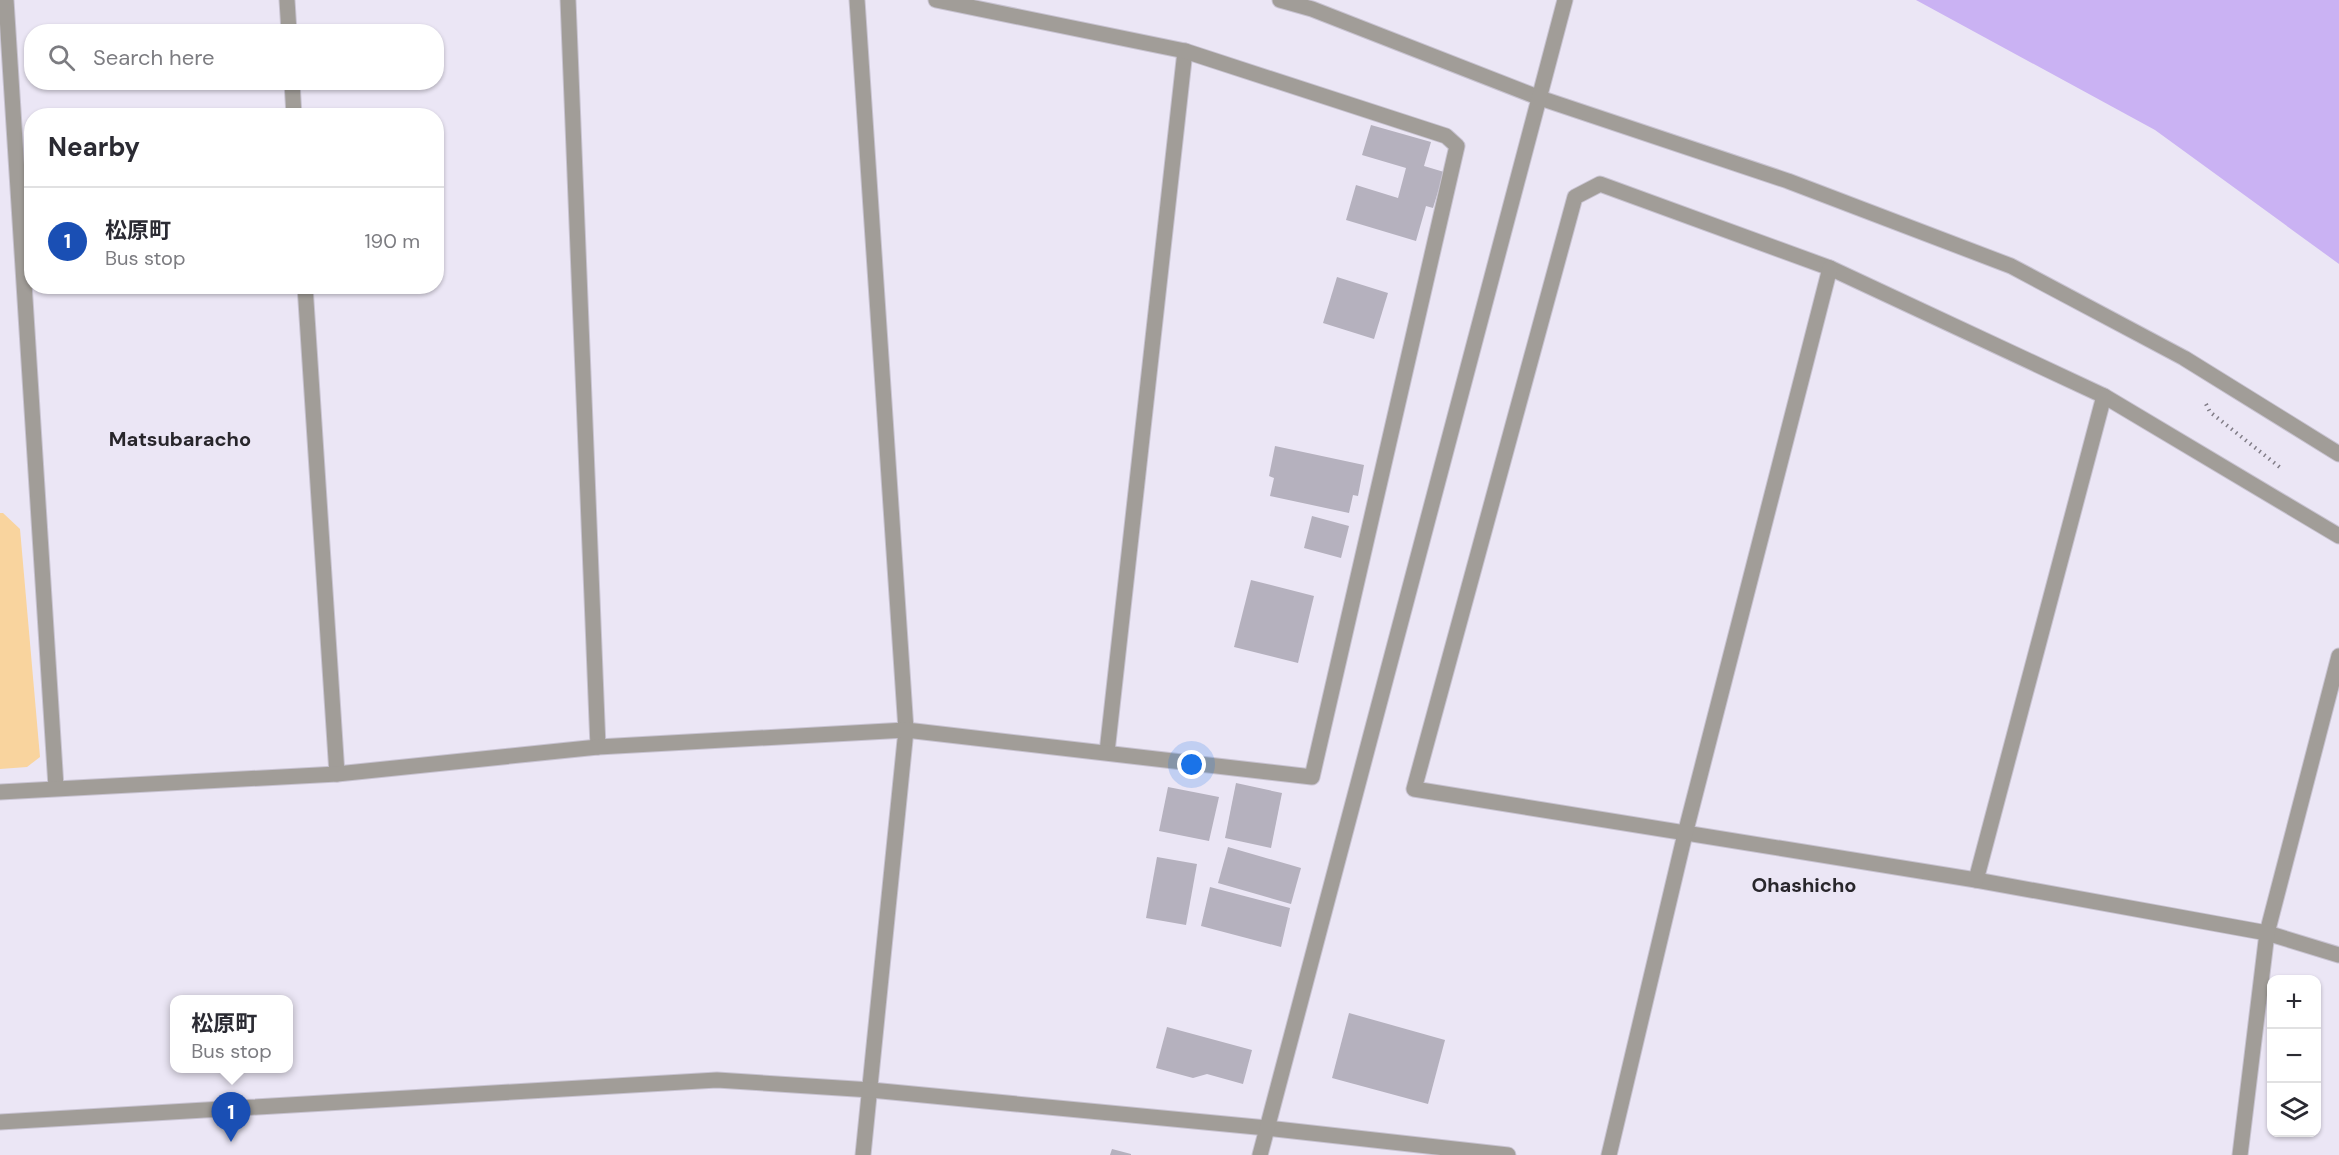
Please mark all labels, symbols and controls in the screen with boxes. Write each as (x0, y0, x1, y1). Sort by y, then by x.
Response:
search box (24, 24, 444, 90)
icon: search (45, 41, 78, 74)
text: Search here (93, 43, 214, 72)
text: Nearby (48, 130, 140, 164)
text: 松原町 (105, 216, 171, 245)
text: 1 (64, 228, 71, 254)
text: 190 m (364, 228, 420, 254)
text: Bus stop (105, 245, 185, 271)
district label: Matsubaracho (109, 426, 251, 452)
your location (1177, 750, 1206, 779)
district label: Ohashicho (1752, 872, 1856, 898)
map controls (2267, 975, 2321, 1137)
button: + (2267, 975, 2321, 1029)
popup (170, 995, 293, 1073)
text: 松原町 (191, 1009, 257, 1038)
button: − (2267, 1029, 2321, 1083)
text: Bus stop (191, 1038, 272, 1064)
button: layers (2267, 1083, 2321, 1137)
pin: 1 (212, 1092, 250, 1142)

